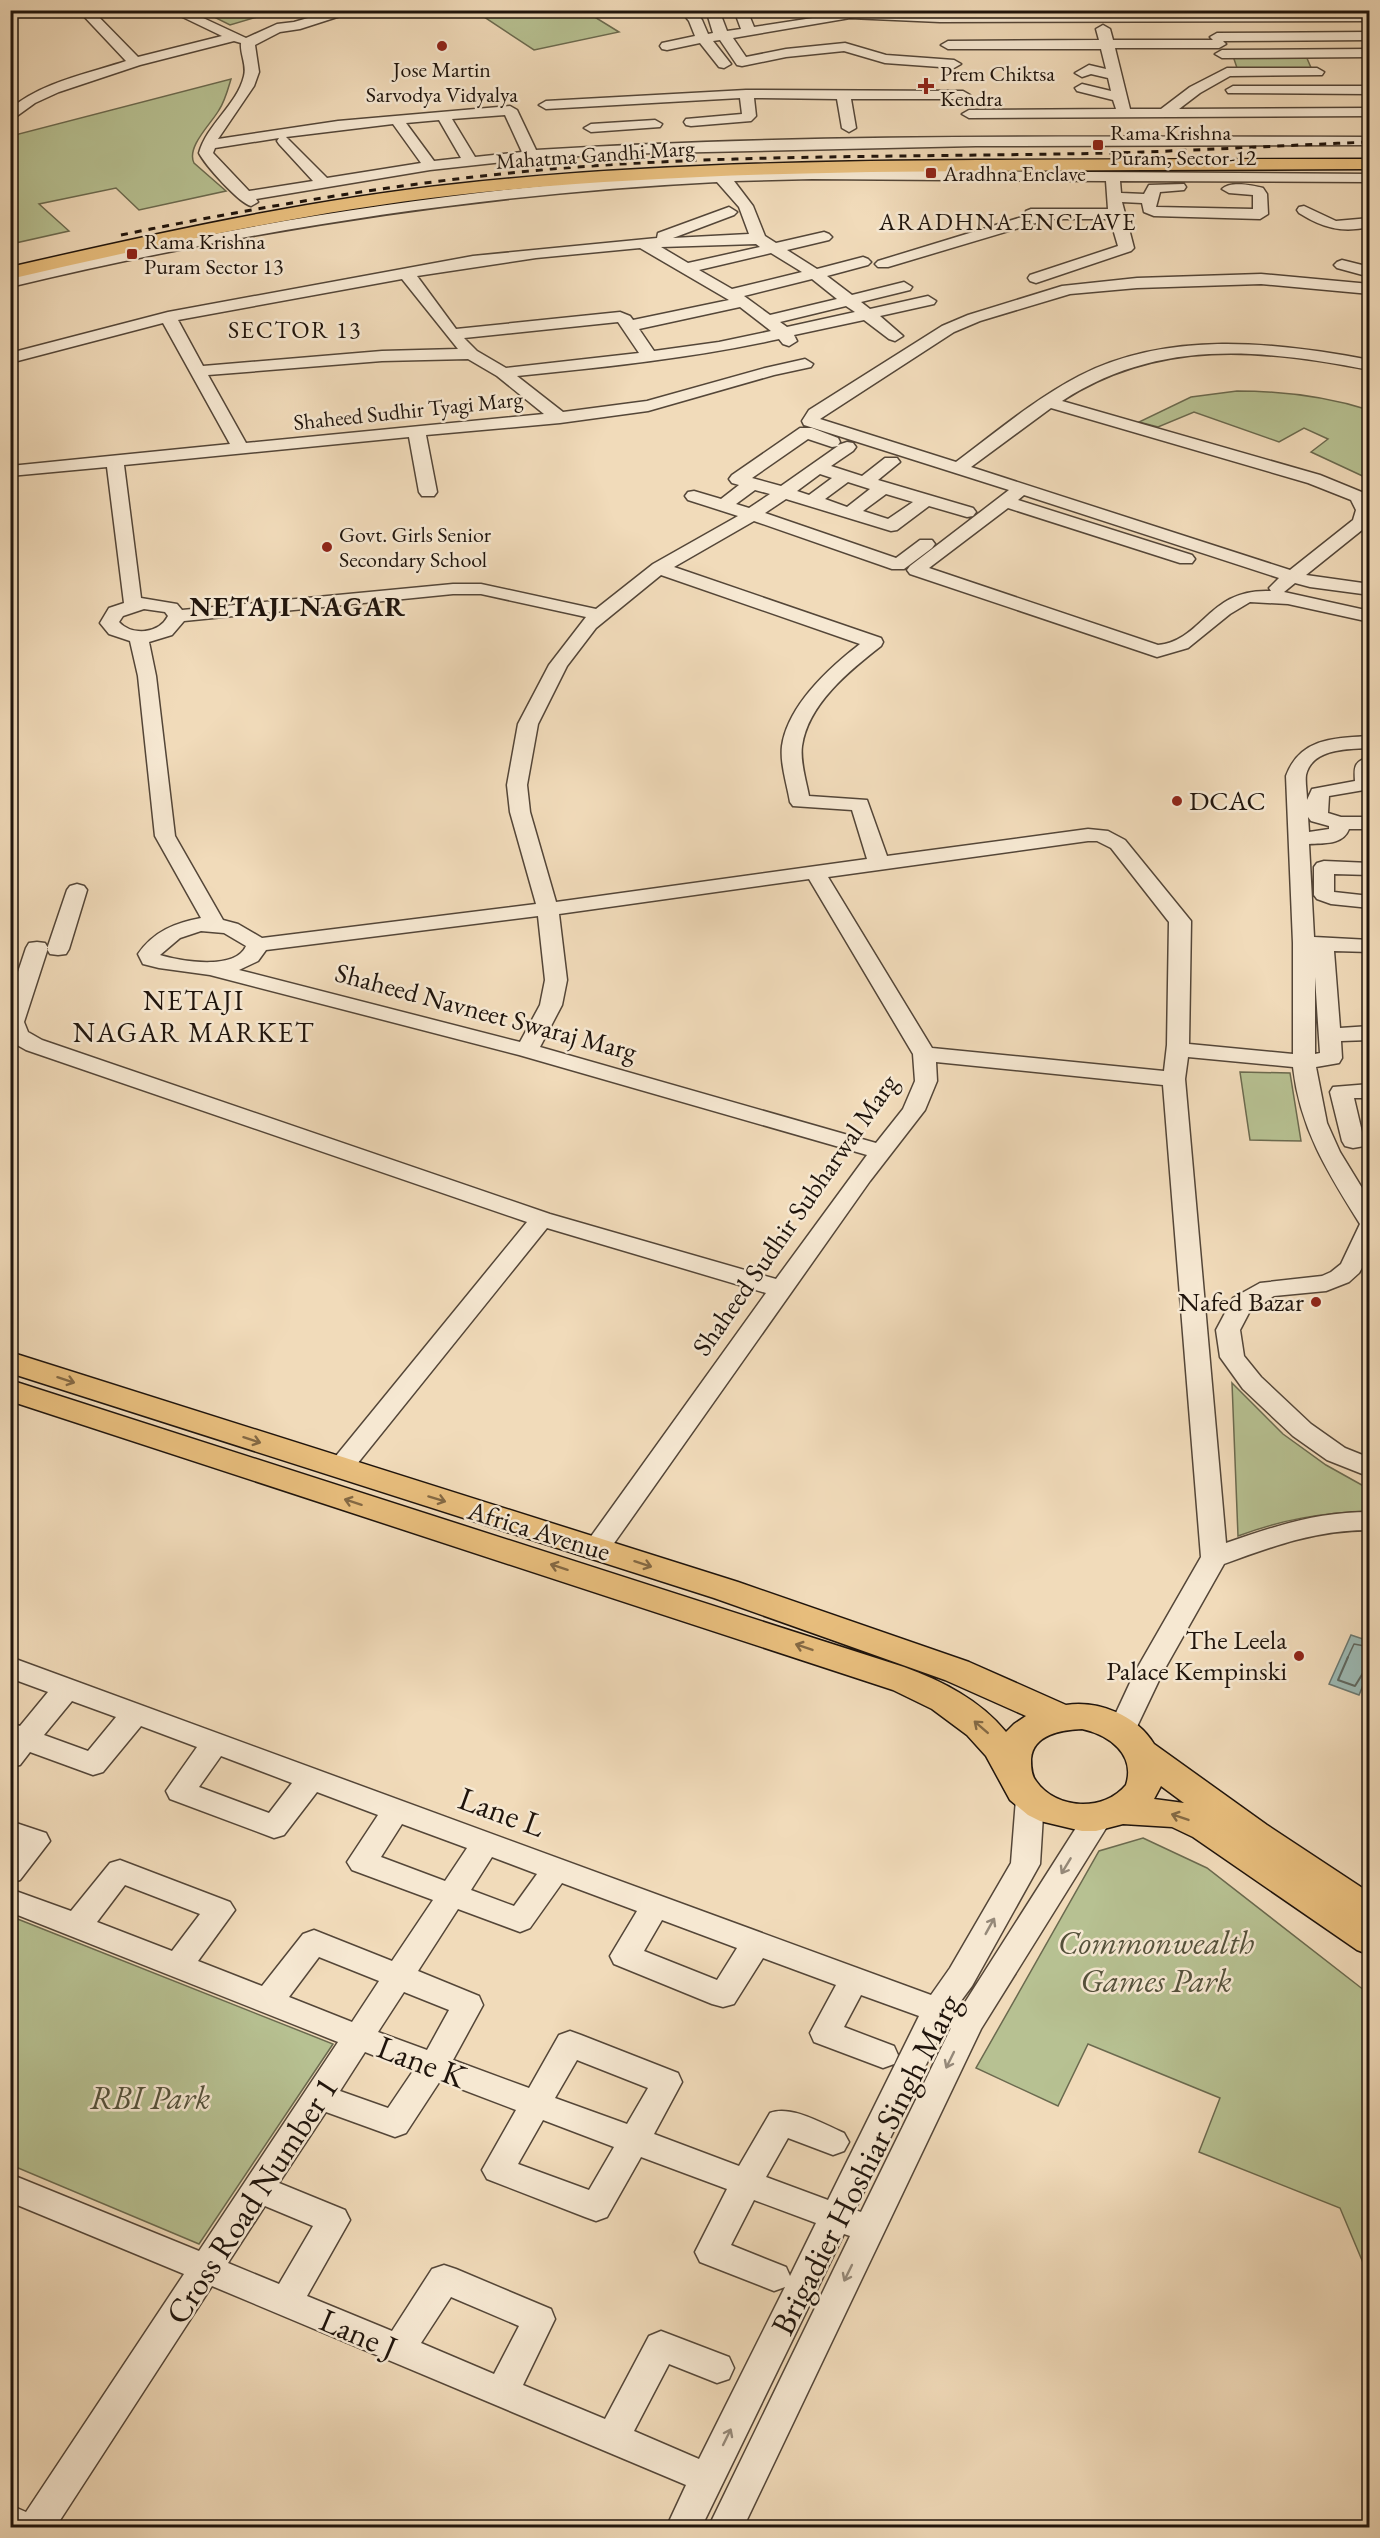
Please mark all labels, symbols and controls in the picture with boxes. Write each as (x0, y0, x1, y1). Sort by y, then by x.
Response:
marker: Jose Martin Sarvodya Vidyalya (435, 39, 449, 53)
place label: Jose Martin Sarvodya Vidyalya (366, 55, 518, 109)
place label: Prem Chiktsa Kendra (940, 59, 1055, 113)
marker: Prem Chiktsa Kendra (917, 77, 935, 95)
place label: Rama Krishna Puram, Sector-12 (1110, 118, 1257, 172)
street label: Mahatma Gandhi Marg (495, 133, 696, 176)
marker: Rama Krishna Puram, Sector-12 (1091, 138, 1105, 152)
place label: Aradhna Enclave (942, 159, 1086, 188)
marker: Aradhna Enclave (924, 166, 938, 180)
district label: ARADHNA ENCLAVE (878, 206, 1137, 237)
place label: Rama Krishna Puram Sector 13 (144, 227, 284, 281)
marker: Rama Krishna Puram Sector 13 (125, 247, 139, 261)
district label: SECTOR 13 (228, 314, 362, 345)
street label: Shaheed Sudhir Tyagi Marg (292, 384, 525, 437)
place label: Govt. Girls Senior Secondary School (339, 520, 492, 574)
marker: Govt. Girls Senior Secondary School (320, 540, 334, 554)
district label: NETAJI NAGAR (190, 589, 406, 624)
place label: DCAC (1189, 783, 1266, 818)
marker: DCAC (1170, 794, 1184, 808)
street label: Shaheed Navneet Swaraj Marg (331, 954, 641, 1069)
district label: NETAJI NAGAR MARKET (73, 982, 315, 1050)
street label: Shaheed Sudhir Subharwal Marg (684, 1067, 905, 1362)
place label: Nafed Bazar (1179, 1284, 1304, 1319)
marker: Nafed Bazar (1309, 1295, 1323, 1309)
one-way arrow (56, 1375, 75, 1386)
one-way arrow (242, 1435, 261, 1446)
street label: Africa Avenue (463, 1492, 615, 1569)
one-way arrow (427, 1494, 446, 1505)
one-way arrow (344, 1496, 363, 1507)
one-way arrow (633, 1559, 652, 1570)
one-way arrow (550, 1561, 569, 1572)
place label: The Leela Palace Kempinski (1106, 1622, 1287, 1688)
one-way arrow (795, 1641, 814, 1652)
marker: The Leela Palace Kempinski (1292, 1649, 1306, 1663)
one-way arrow (974, 1720, 989, 1734)
street label: Lane L (453, 1776, 551, 1847)
one-way arrow (1172, 1811, 1190, 1822)
one-way arrow (1059, 1857, 1071, 1874)
one-way arrow (984, 1918, 996, 1935)
park label: Commonwealth Games Park (1058, 1921, 1254, 2002)
street label: Brigadier Hoshiar Singh Marg (761, 1986, 971, 2342)
street label: Lane K (371, 2025, 473, 2098)
one-way arrow (944, 2050, 956, 2068)
street label: Cross Road Number 1 (155, 2068, 348, 2332)
park label: RBI Park (90, 2076, 210, 2119)
one-way arrow (841, 2264, 853, 2282)
street label: Lane J (313, 2298, 404, 2369)
one-way arrow (722, 2429, 734, 2447)

